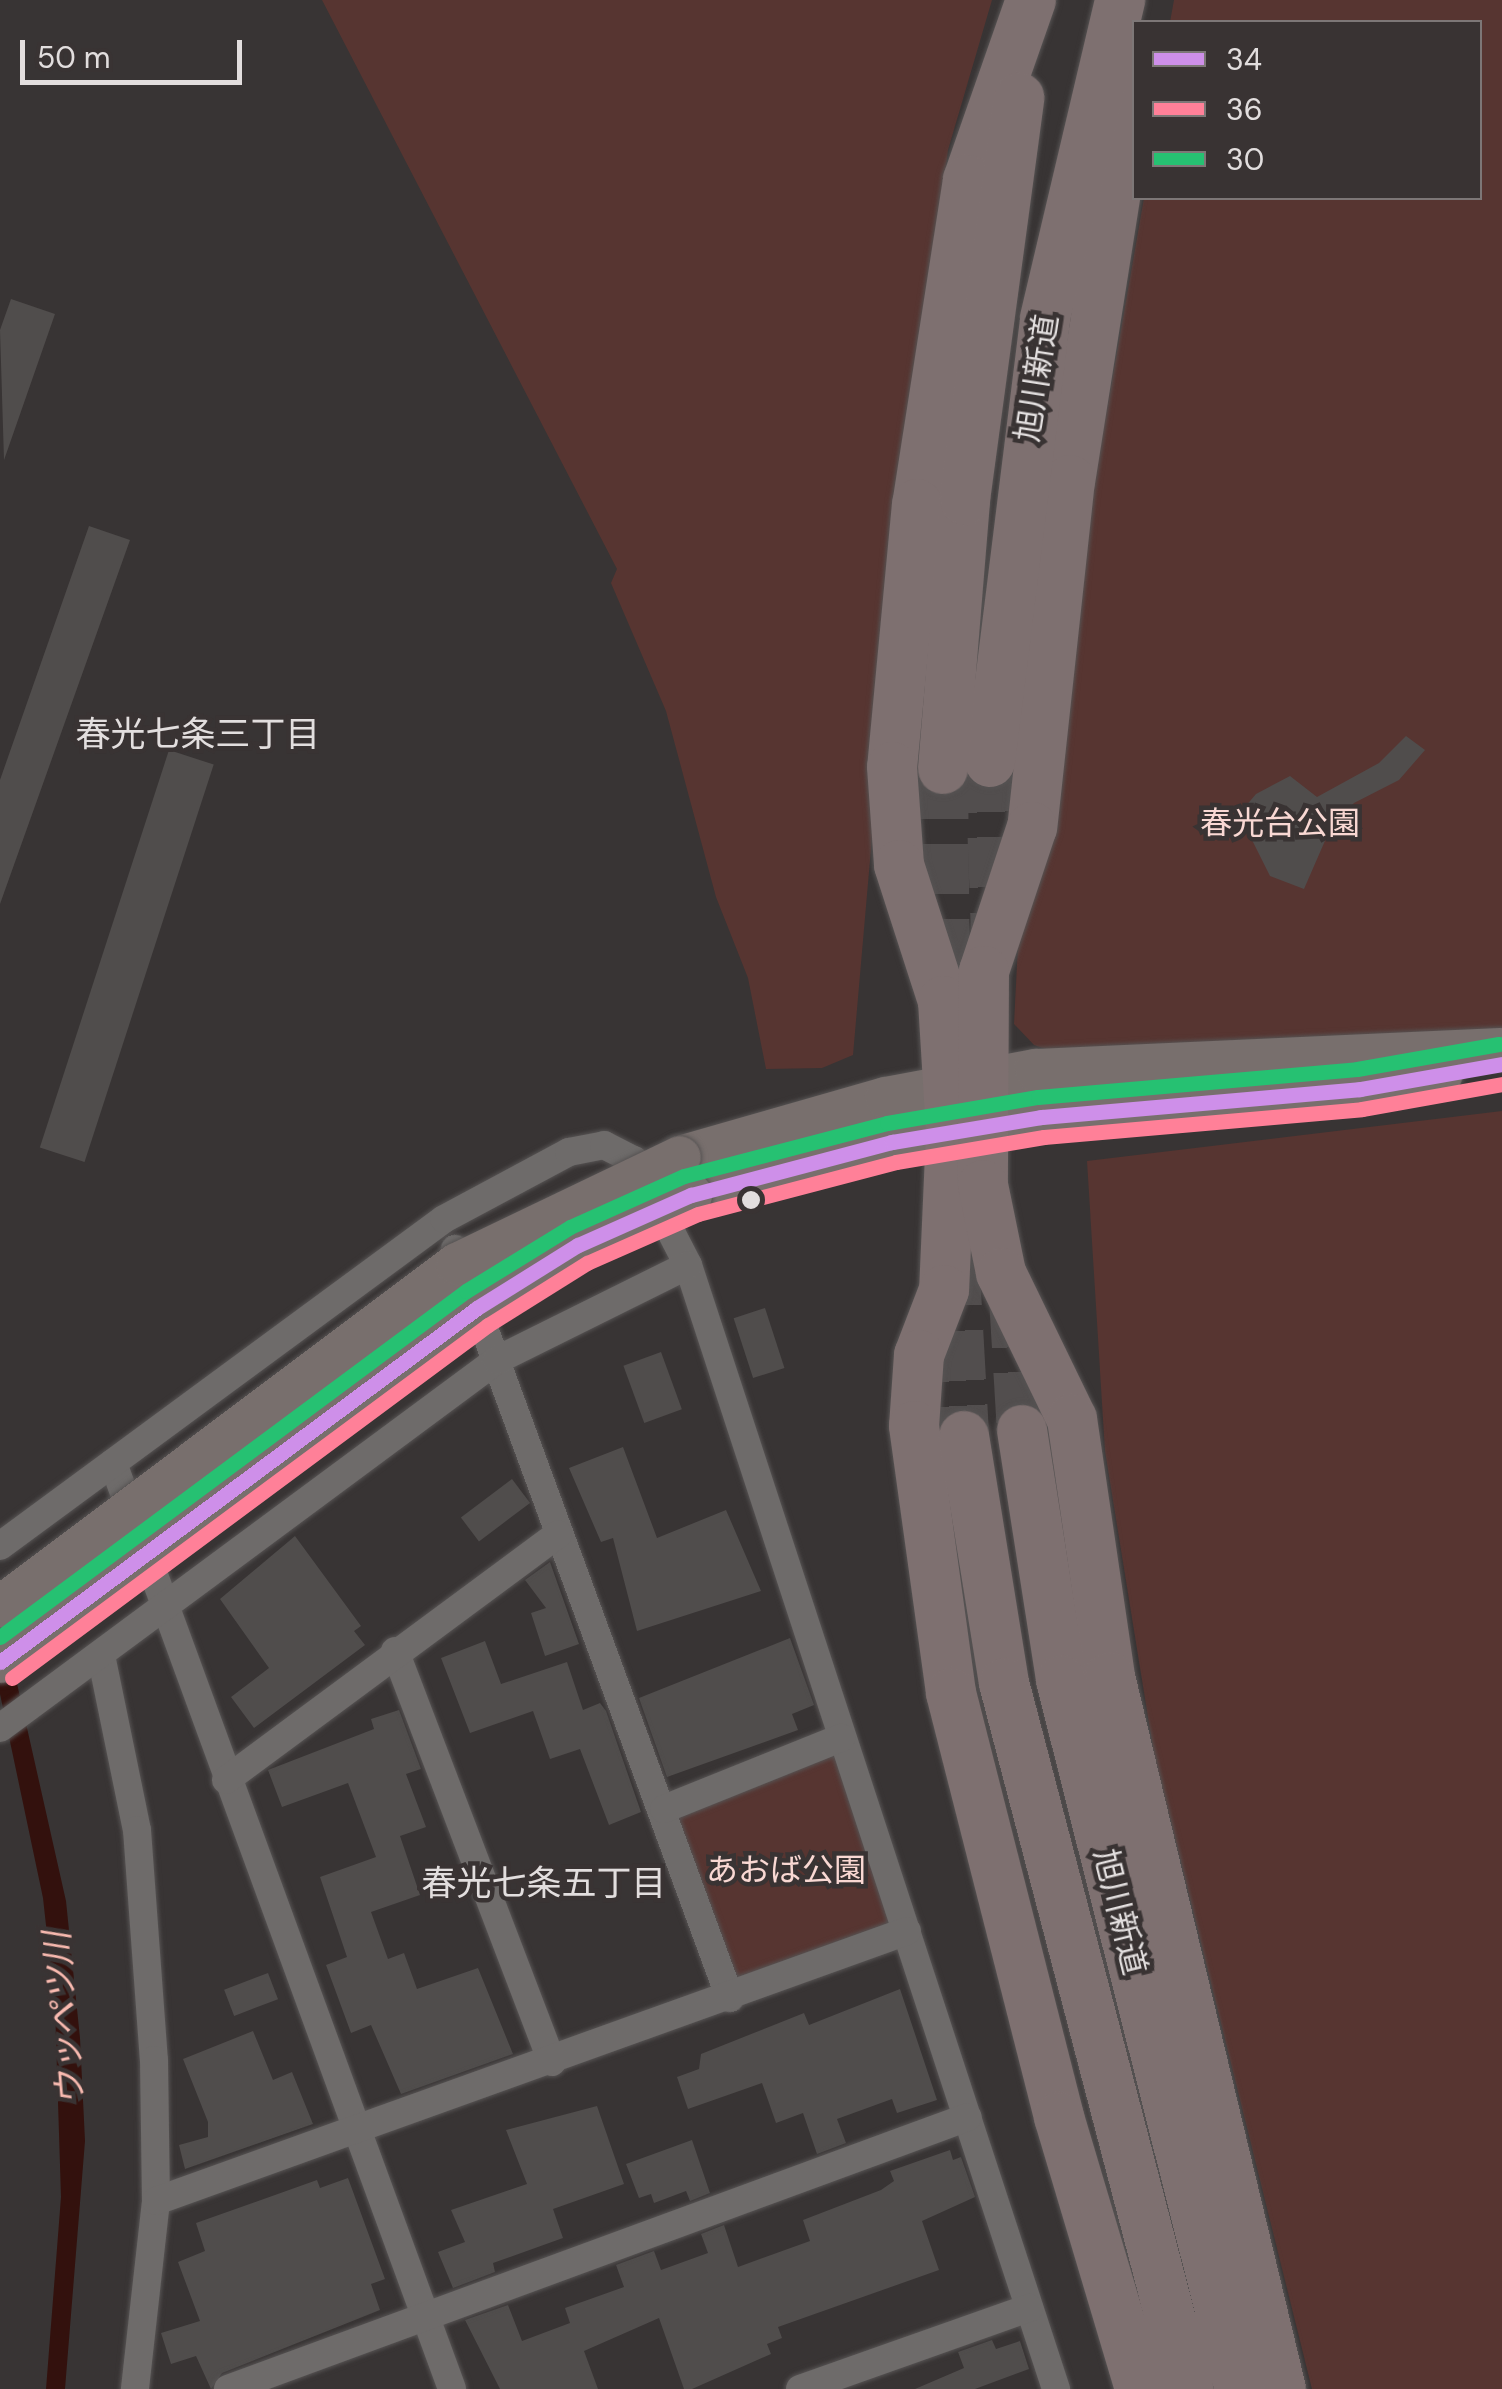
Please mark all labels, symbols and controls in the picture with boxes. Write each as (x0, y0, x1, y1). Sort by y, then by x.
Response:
scale bar (25, 20, 248, 82)
legend (1132, 20, 1482, 200)
text: 50 m (37, 38, 111, 77)
text: 34 (1226, 40, 1262, 79)
text: 36 (1226, 90, 1263, 129)
text: 30 (1226, 140, 1264, 179)
street label: 旭川新道 (1008, 312, 1066, 444)
district label: 春光七条三丁目 (76, 713, 320, 755)
park label: 春光台公園 (1200, 804, 1360, 842)
unlabelled marker (741, 1190, 761, 1210)
street label: 旭川新道 (1086, 1845, 1154, 1979)
park label: あおば公園 (706, 1851, 866, 1889)
district label: 春光七条五丁目 (422, 1862, 666, 1904)
water label: ウッペツ川 (35, 1930, 93, 2108)

